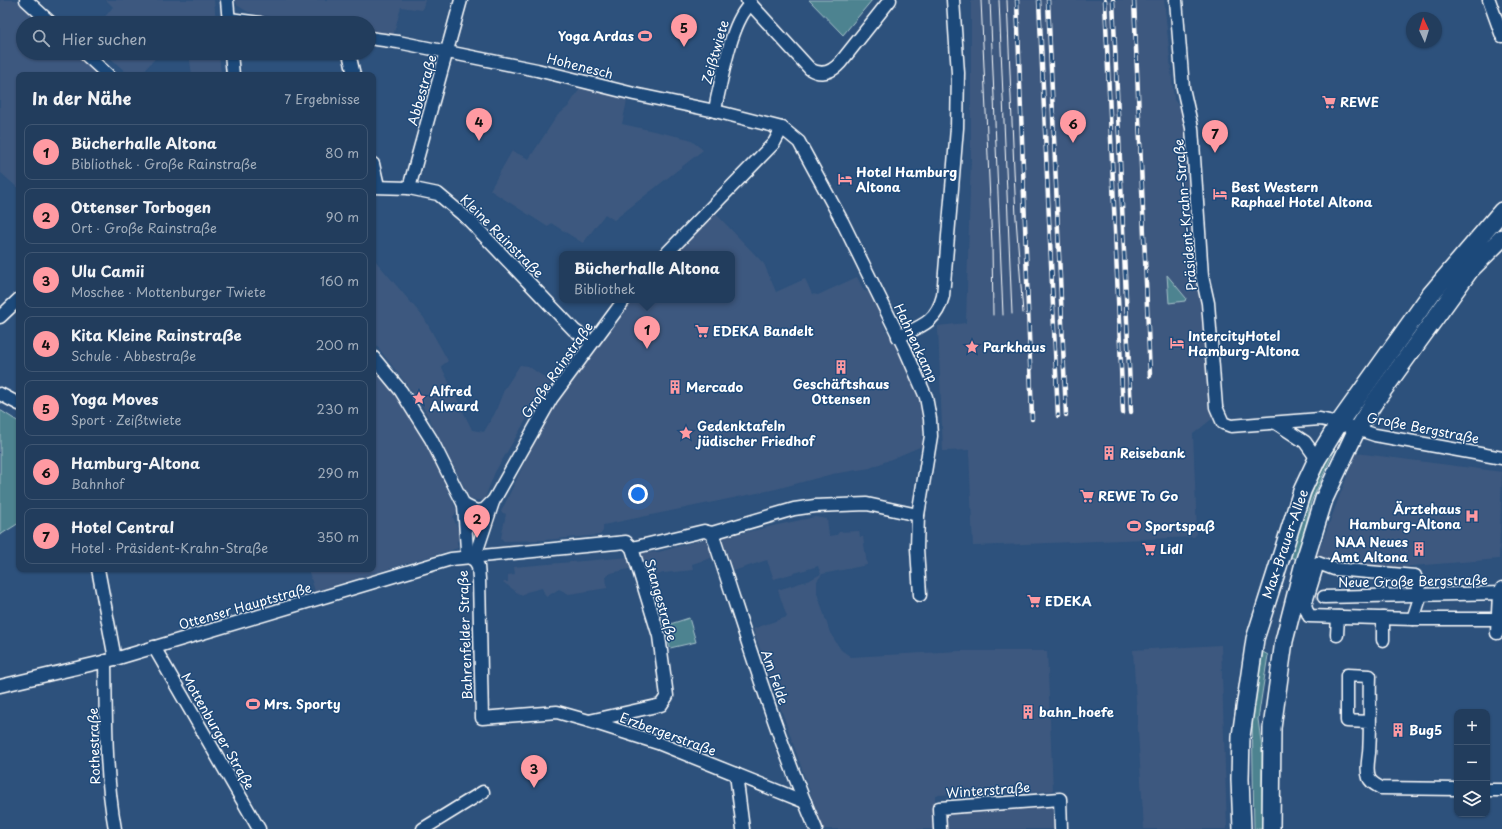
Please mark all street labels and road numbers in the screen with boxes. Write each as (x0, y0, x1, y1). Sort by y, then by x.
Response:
street label: Zeißtwiete (696, 18, 733, 86)
street label: Hohenesch (545, 48, 615, 83)
street label: Abbestraße (402, 52, 441, 127)
street label: Präsident-Krahn-Straße (1168, 138, 1201, 292)
street label: Kleine Rainstraße (456, 190, 548, 282)
street label: Hahnenkamp (890, 300, 943, 386)
street label: Große Rainstraße (516, 318, 597, 422)
street label: Große Bergstraße (1365, 407, 1481, 448)
street label: Max-Brauer-Allee (1257, 487, 1312, 601)
street label: Stangestraße (641, 556, 682, 643)
street label: Bahrenfelder Straße (453, 570, 476, 700)
street label: Neue Große Bergstraße (1338, 570, 1488, 591)
street label: Ottenser Hauptstraße (176, 577, 313, 634)
street label: Am Felde (757, 647, 794, 707)
street label: Mottenburger Straße (177, 669, 260, 793)
street label: Rothestraße (83, 707, 104, 785)
street label: Erzbergerstraße (617, 707, 719, 760)
street label: Winterstraße (945, 777, 1031, 802)

